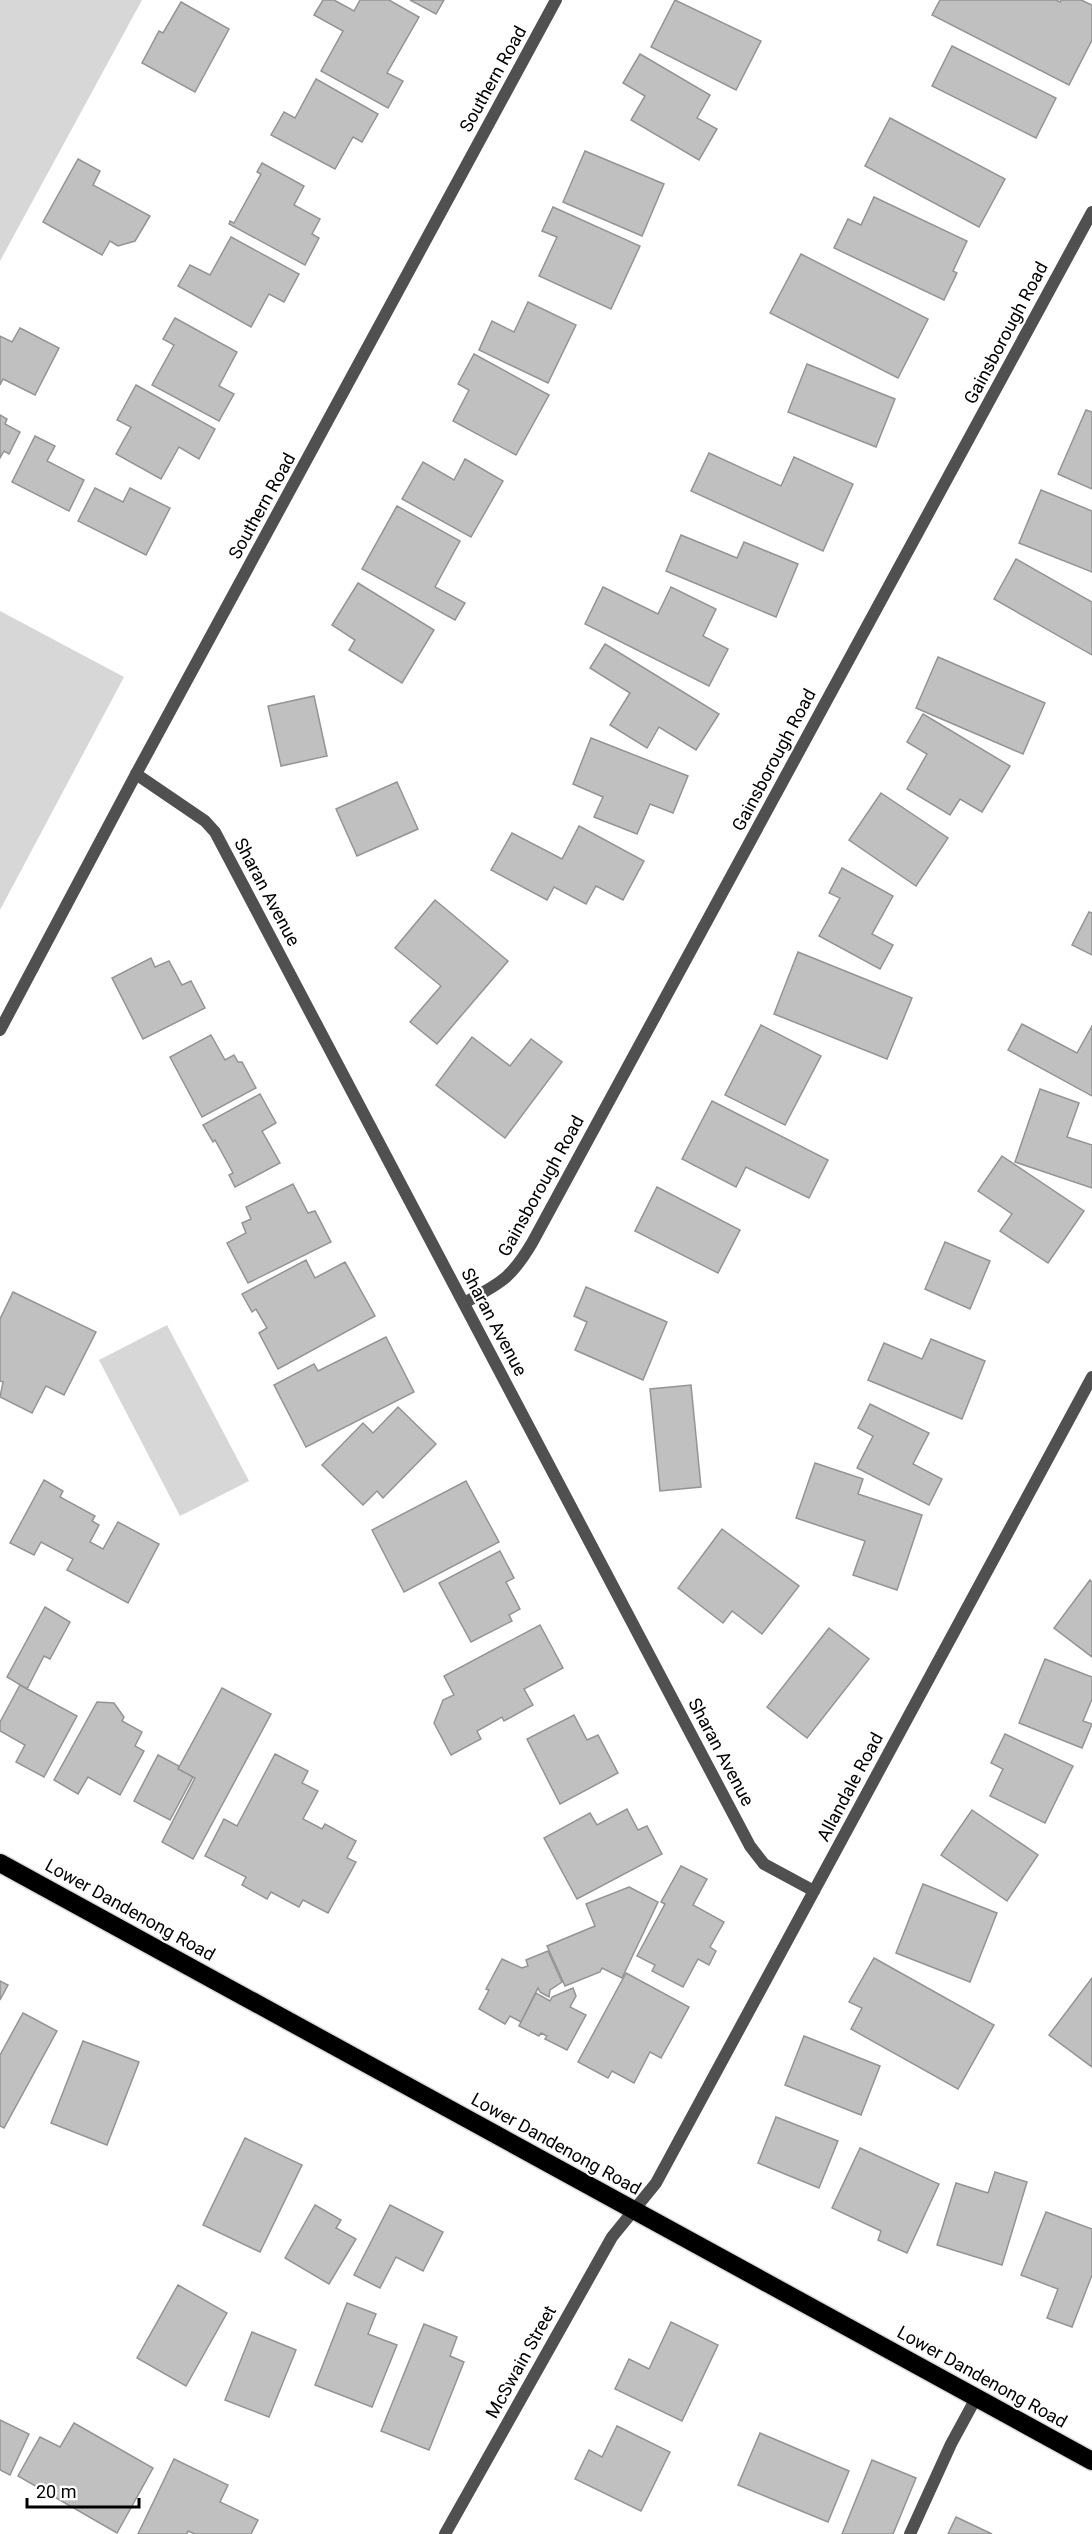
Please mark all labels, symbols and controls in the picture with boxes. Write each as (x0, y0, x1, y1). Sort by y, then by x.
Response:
street label: Southern Road (455, 22, 530, 135)
street label: Gainsborough Road (959, 258, 1052, 407)
street label: Southern Road (224, 449, 299, 562)
street label: Gainsborough Road (727, 685, 820, 834)
street label: Sharan Avenue (230, 834, 305, 949)
street label: Gainsborough Road (493, 1112, 588, 1260)
street label: Sharan Avenue (457, 1264, 532, 1379)
street label: Sharan Avenue (684, 1694, 759, 1809)
street label: Allandale Road (812, 1729, 887, 1845)
street label: Lower Dandenong Road (42, 1854, 219, 1965)
street label: Lower Dandenong Road (468, 2088, 645, 2199)
street label: McSwain Street (481, 2302, 560, 2422)
street label: Lower Dandenong Road (894, 2321, 1071, 2432)
scale bar (27, 2471, 140, 2509)
text: 20 m (36, 2481, 76, 2502)

